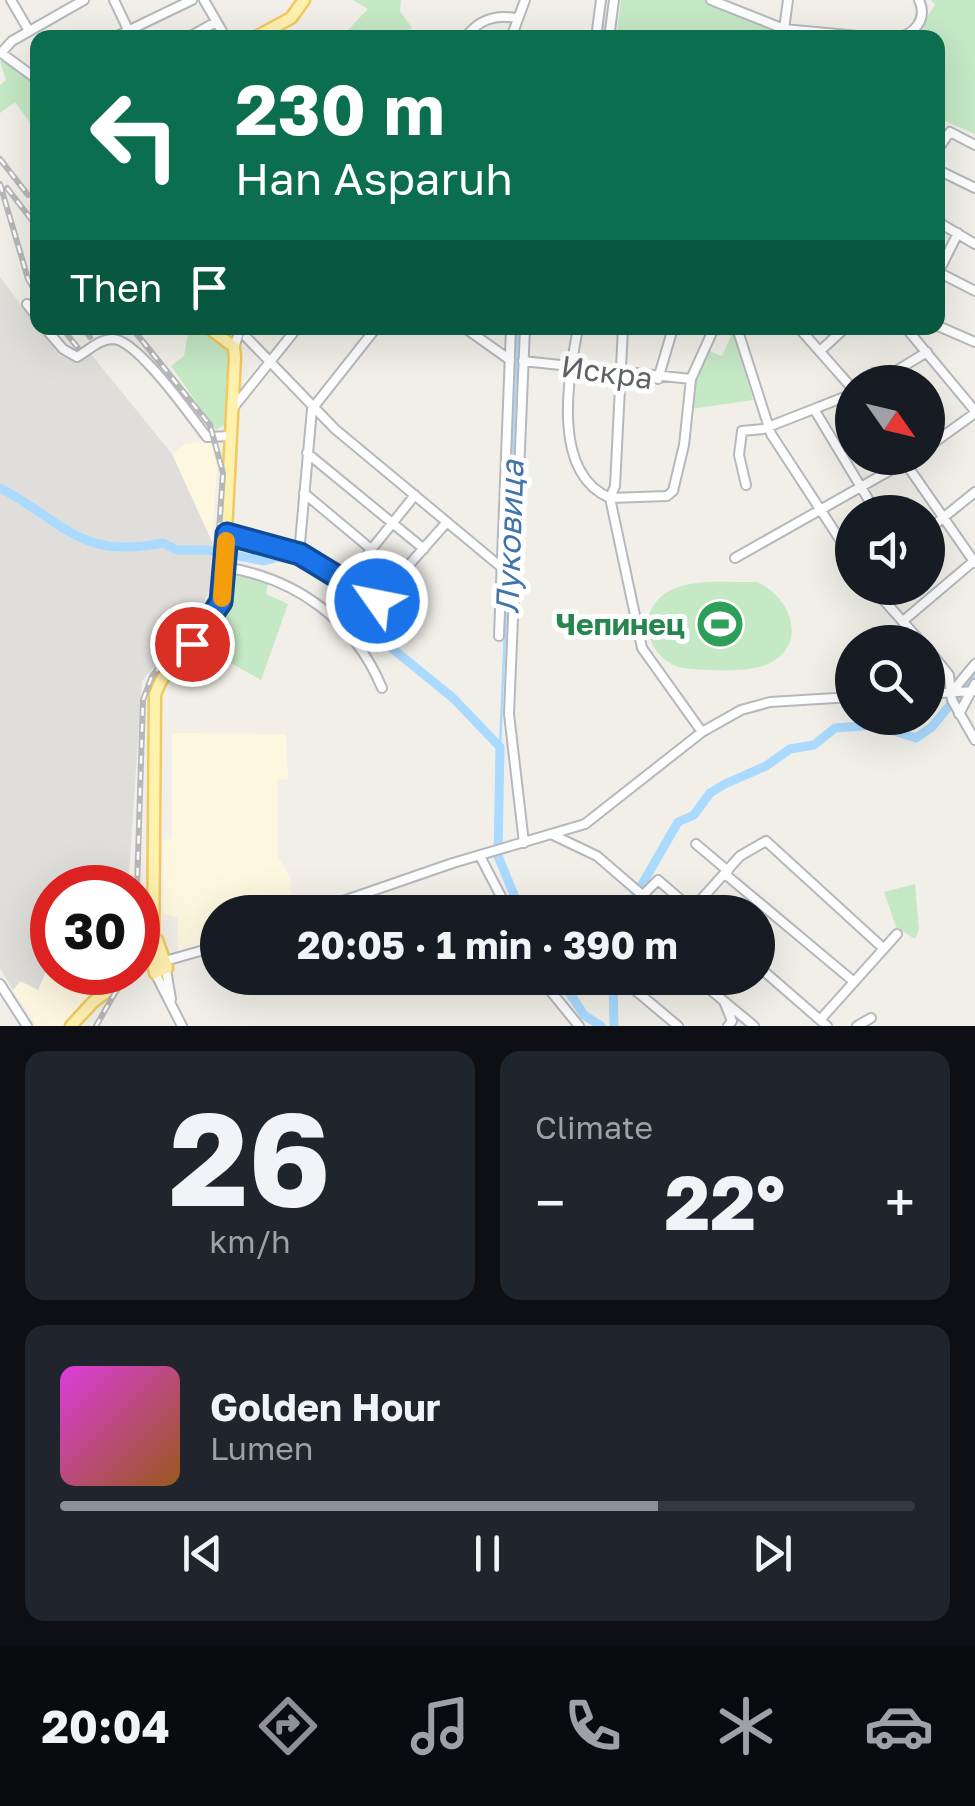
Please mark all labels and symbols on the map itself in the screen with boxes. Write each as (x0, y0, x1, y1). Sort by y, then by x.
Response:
street label: Искра (559, 348, 655, 396)
north arrow (835, 365, 945, 475)
water label: Луковица (487, 458, 531, 614)
position arrow (325, 549, 429, 653)
sports icon: Чепинец (694, 598, 746, 650)
pin (150, 602, 235, 687)
place label: Чепинец (556, 606, 685, 642)
speed limit sign: 30 (30, 865, 160, 995)

